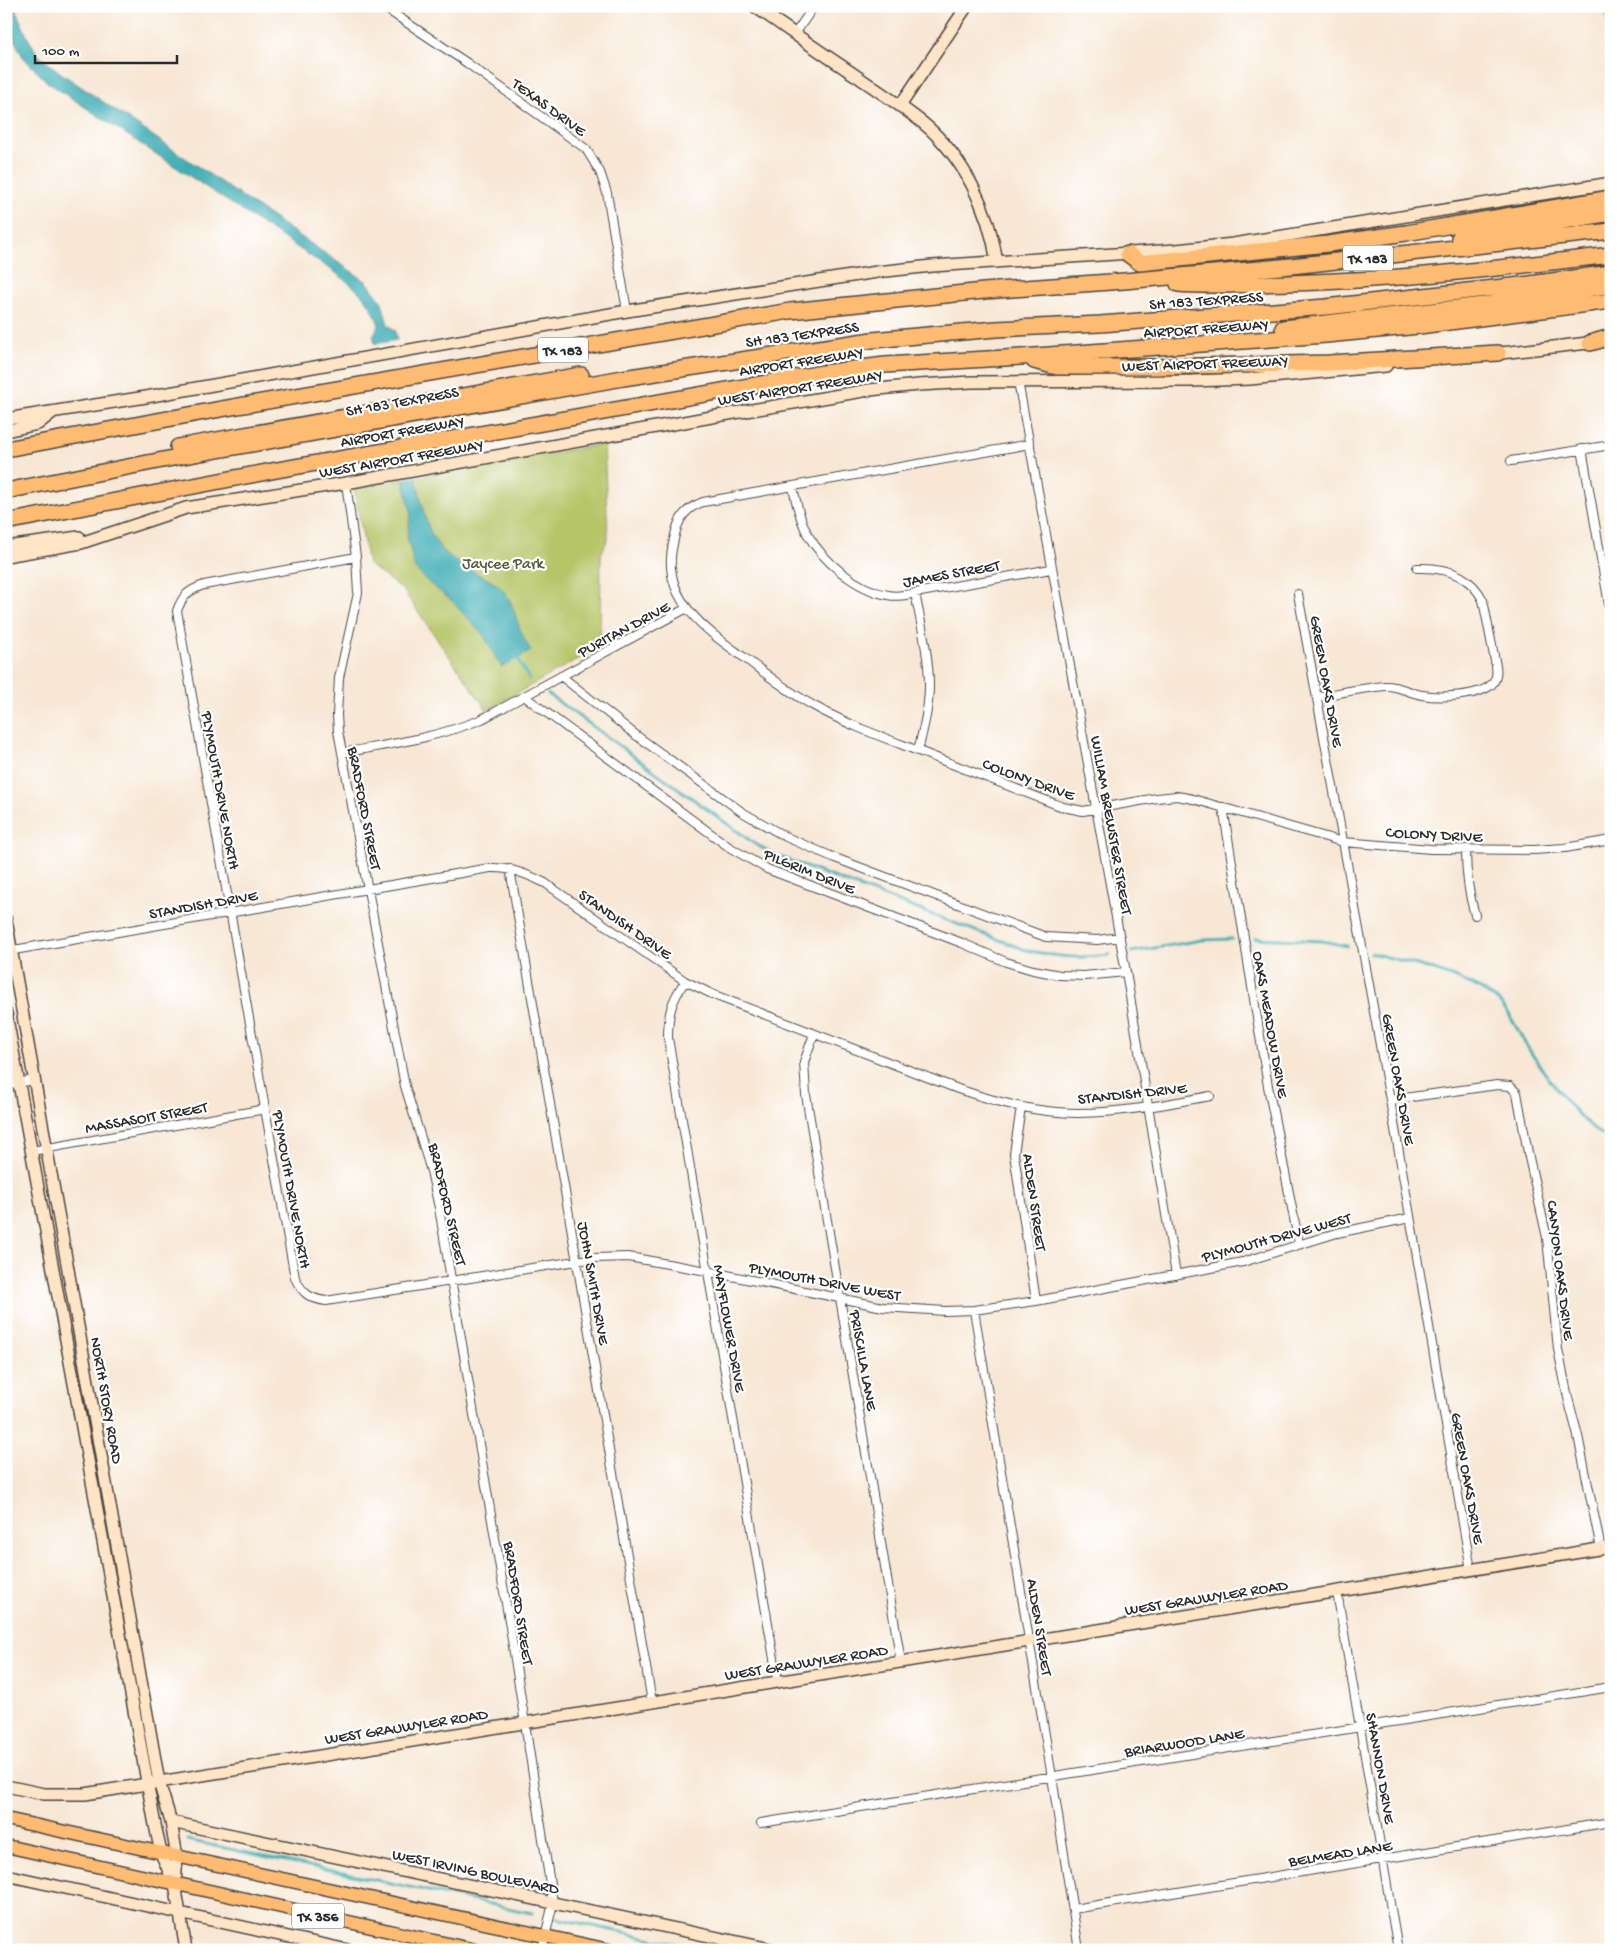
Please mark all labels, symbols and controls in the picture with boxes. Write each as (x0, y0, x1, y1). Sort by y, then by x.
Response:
scale bar (35, 32, 178, 64)
text: 100 m (41, 43, 80, 61)
street label: TEXAS DRIVE (506, 75, 589, 143)
road number: TX 183 (1343, 246, 1393, 270)
street label: SH 183 TEXPRESS (1149, 289, 1264, 316)
street label: AIRPORT FREEWAY (1143, 317, 1269, 344)
street label: SH 183 TEXPRESS (745, 319, 861, 354)
road number: TX 183 (538, 338, 588, 362)
street label: AIRPORT FREEWAY (738, 344, 865, 383)
street label: WEST AIRPORT FREEWAY (1122, 353, 1289, 378)
street label: WEST AIRPORT FREEWAY (717, 367, 884, 412)
street label: SH 183 TEXPRESS (345, 384, 461, 423)
street label: AIRPORT FREEWAY (339, 413, 466, 454)
street label: WEST AIRPORT FREEWAY (318, 437, 485, 484)
park label: Jaycee Park (462, 556, 546, 575)
street label: JAMES STREET (902, 557, 1002, 593)
street label: PURITAN DRIVE (574, 598, 675, 664)
street label: GREEN OAKS DRIVE (1304, 614, 1346, 750)
street label: PLYMOUTH DRIVE NORTH (195, 709, 242, 872)
street label: WILLIAM BREWSTER STREET (1084, 735, 1135, 917)
street label: BRADFORD STREET (341, 745, 384, 873)
street label: COLONY DRIVE (979, 756, 1078, 807)
street label: COLONY DRIVE (1385, 824, 1484, 849)
street label: PILGRIM DRIVE (759, 846, 858, 901)
street label: STANDISH DRIVE (148, 887, 260, 925)
street label: STANDISH DRIVE (574, 887, 675, 966)
street label: OAKS MEADOW DRIVE (1246, 950, 1291, 1100)
street label: GREEN OAKS DRIVE (1376, 1012, 1418, 1148)
street label: STANDISH DRIVE (1077, 1080, 1189, 1111)
street label: MASSASOIT STREET (84, 1099, 210, 1140)
street label: PLYMOUTH DRIVE NORTH (266, 1108, 313, 1271)
street label: BRADFORD STREET (422, 1141, 469, 1269)
street label: ALDEN STREET (1016, 1153, 1049, 1253)
street label: CANYON OAKS DRIVE (1541, 1200, 1577, 1342)
street label: PLYMOUTH DRIVE WEST (1199, 1210, 1354, 1269)
street label: JOHN SMITH DRIVE (571, 1221, 612, 1348)
street label: PLYMOUTH DRIVE WEST (746, 1259, 902, 1308)
street label: MAYFLOWER DRIVE (707, 1263, 748, 1395)
street label: PRISCILLA LANE (843, 1308, 880, 1413)
street label: NORTH STORY ROAD (84, 1336, 125, 1466)
street label: GREEN OAKS DRIVE (1445, 1411, 1487, 1547)
street label: BRADFORD STREET (497, 1539, 536, 1668)
street label: WEST GRAUWYLER ROAD (1124, 1577, 1290, 1622)
street label: ALDEN STREET (1020, 1578, 1055, 1678)
street label: WEST GRAUWYLER ROAD (724, 1642, 890, 1687)
street label: WEST GRAUWYLER ROAD (324, 1706, 490, 1751)
street label: SHANNON DRIVE (1359, 1712, 1398, 1827)
street label: BRIARWOOD LANE (1122, 1725, 1247, 1763)
street label: BELMEAD LANE (1286, 1838, 1395, 1873)
street label: WEST IRVING BOULEVARD (390, 1846, 561, 1901)
road number: TX 356 (292, 1904, 344, 1928)

